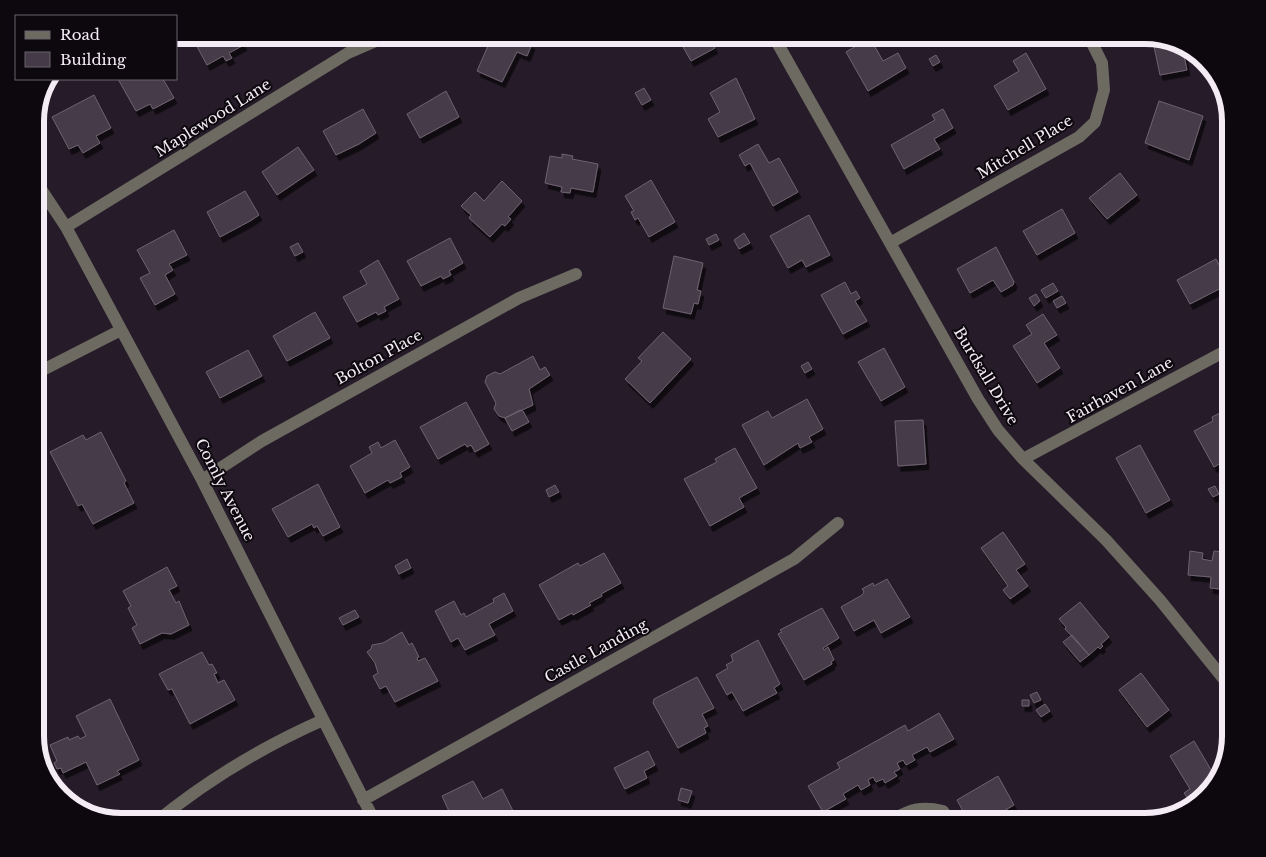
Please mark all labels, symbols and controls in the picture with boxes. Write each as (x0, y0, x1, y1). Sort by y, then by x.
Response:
legend (15, 15, 178, 80)
text: Road (60, 25, 100, 44)
text: Building (60, 50, 127, 69)
street label: Maplewood Lane (151, 74, 274, 161)
street label: Mitchell Place (973, 111, 1076, 183)
street label: Burdsall Drive (950, 323, 1023, 428)
street label: Bolton Place (332, 325, 426, 388)
street label: Fairhaven Lane (1063, 352, 1176, 427)
street label: Comly Avenue (191, 435, 259, 544)
street label: Castle Landing (541, 614, 651, 687)

